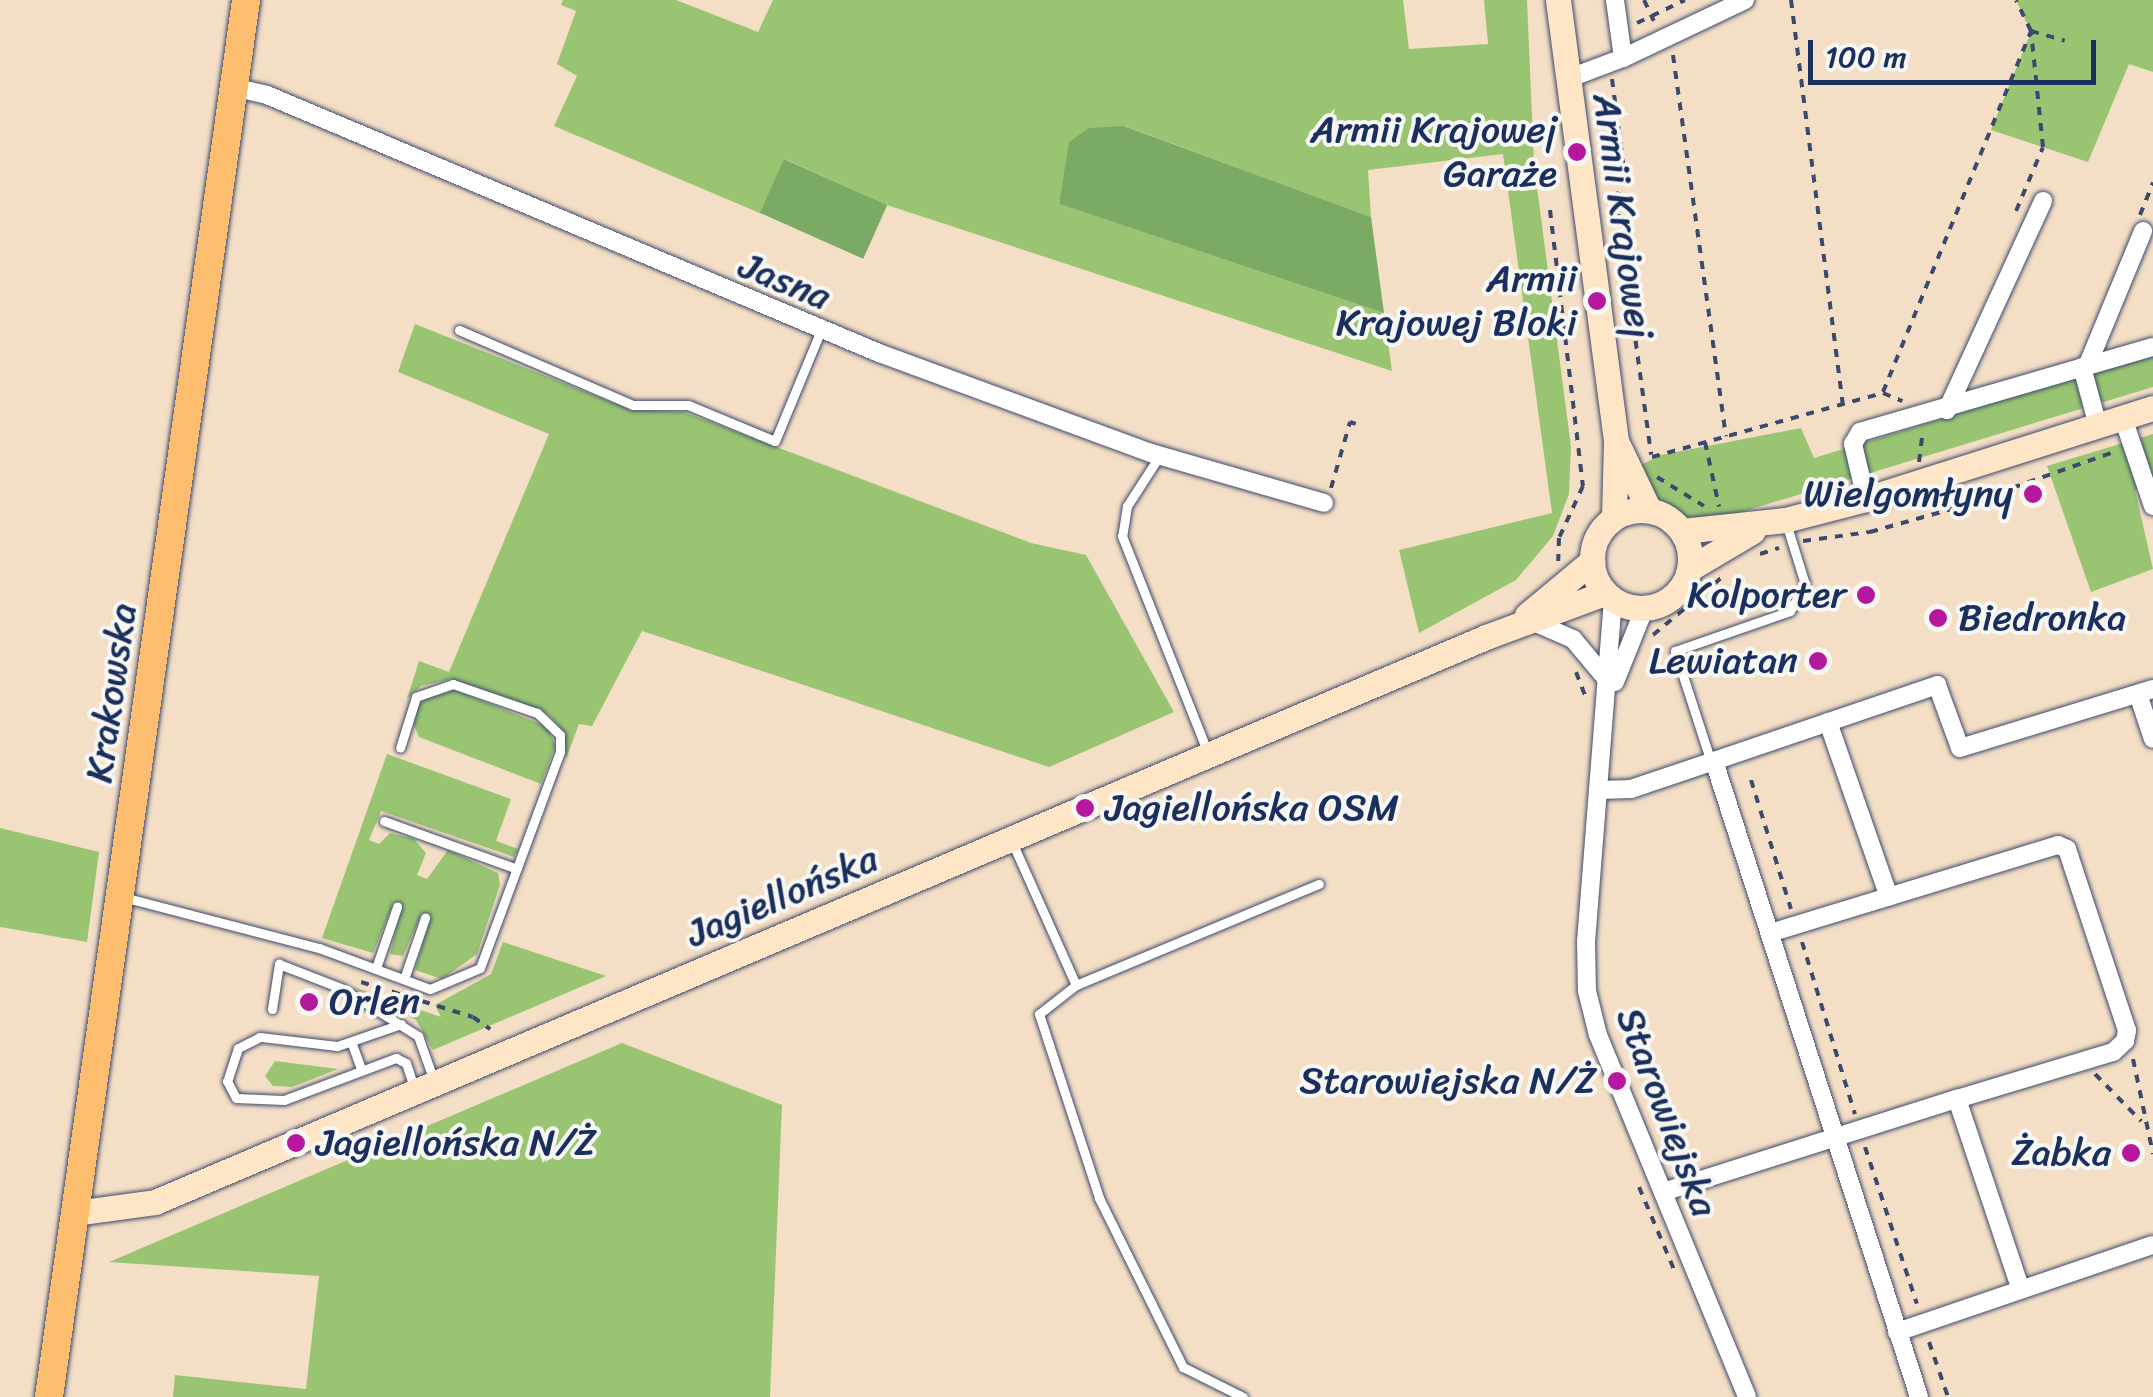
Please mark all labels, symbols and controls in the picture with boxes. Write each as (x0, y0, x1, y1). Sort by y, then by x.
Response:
scale bar (1813, 20, 2100, 82)
text: 100 m (1825, 30, 1907, 84)
street label: Armii Krajowej (1583, 91, 1663, 341)
place label: Armii Krajowej Garaże (1310, 107, 1557, 196)
marker: Armii Krajowej Garaże (1566, 141, 1588, 163)
street label: Jasna (733, 242, 837, 320)
place label: Armii Krajowej Bloki (1336, 256, 1577, 346)
marker: Armii Krajowej Bloki (1586, 290, 1608, 312)
place label: Wielgomłyny (1804, 471, 2013, 517)
marker: Wielgomłyny (2022, 483, 2044, 505)
place label: Kolporter (1687, 572, 1846, 618)
marker: Kolporter (1855, 584, 1877, 606)
place label: Biedronka (1958, 595, 2126, 641)
street label: Krakowska (76, 601, 146, 785)
marker: Biedronka (1927, 607, 1949, 629)
place label: Lewiatan (1649, 638, 1798, 684)
marker: Lewiatan (1807, 650, 1829, 672)
place label: Jagiellońska OSM (1105, 785, 1399, 831)
marker: Jagiellońska OSM (1074, 797, 1096, 819)
street label: Jagiellońska (680, 835, 884, 957)
place label: Orlen (329, 979, 420, 1025)
marker: Orlen (298, 991, 320, 1013)
street label: Starowiejska (1606, 1001, 1728, 1223)
place label: Starowiejska N/Ż (1300, 1058, 1597, 1104)
marker: Starowiejska N/Ż (1606, 1070, 1628, 1092)
place label: Jagiellońska N/Ż (316, 1120, 597, 1166)
place label: Żabka (2011, 1130, 2111, 1176)
marker: Jagiellońska N/Ż (285, 1132, 307, 1154)
marker: Żabka (2120, 1142, 2142, 1164)

